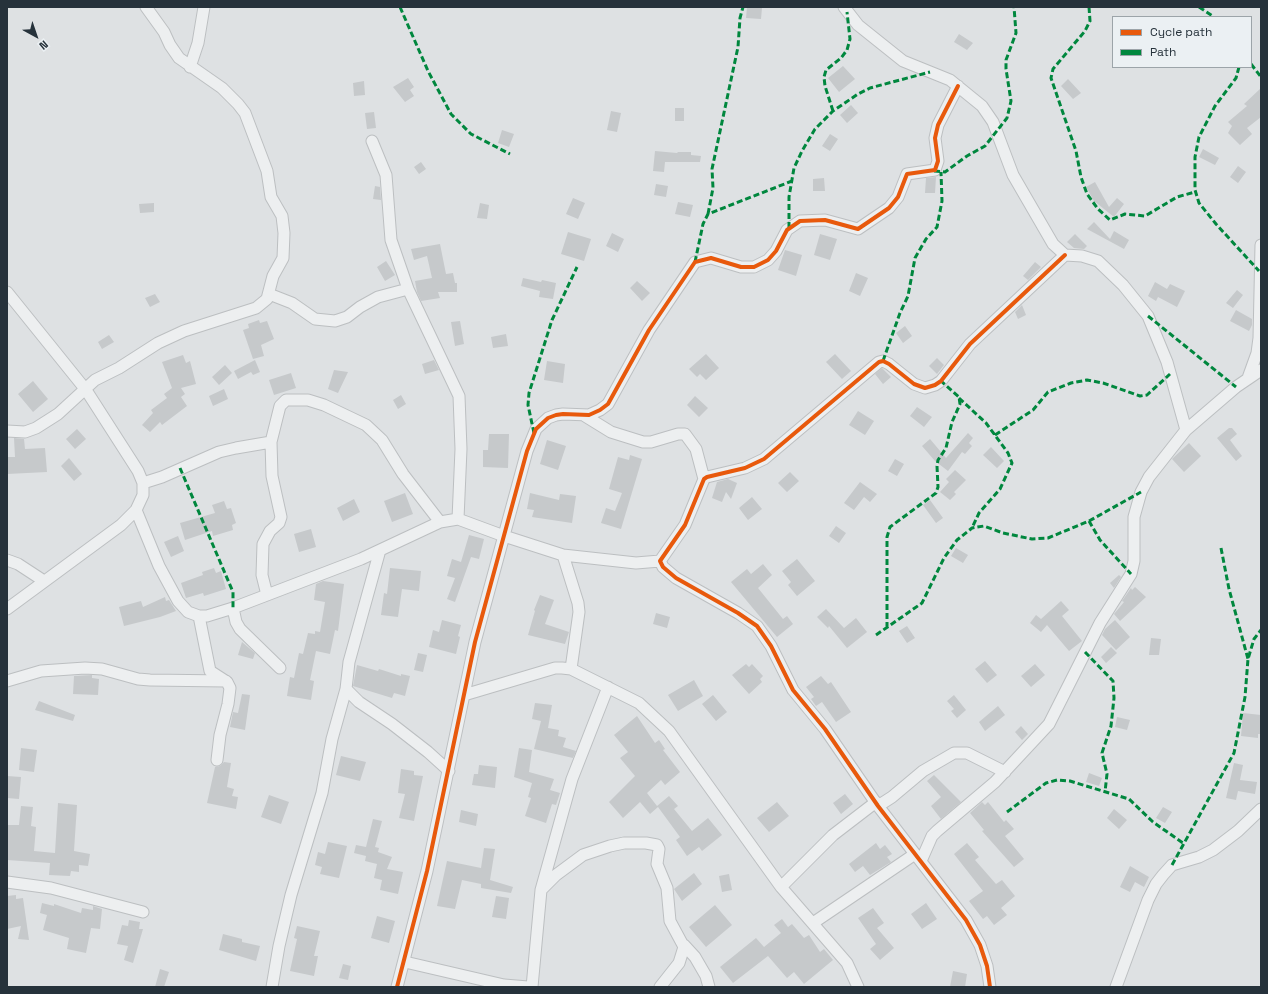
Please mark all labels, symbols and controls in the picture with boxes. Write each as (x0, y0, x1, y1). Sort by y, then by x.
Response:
north arrow (16, 16, 56, 56)
legend (1112, 16, 1252, 68)
text: Cycle path (1150, 24, 1212, 40)
text: N (36, 37, 51, 53)
text: Path (1150, 44, 1176, 60)

